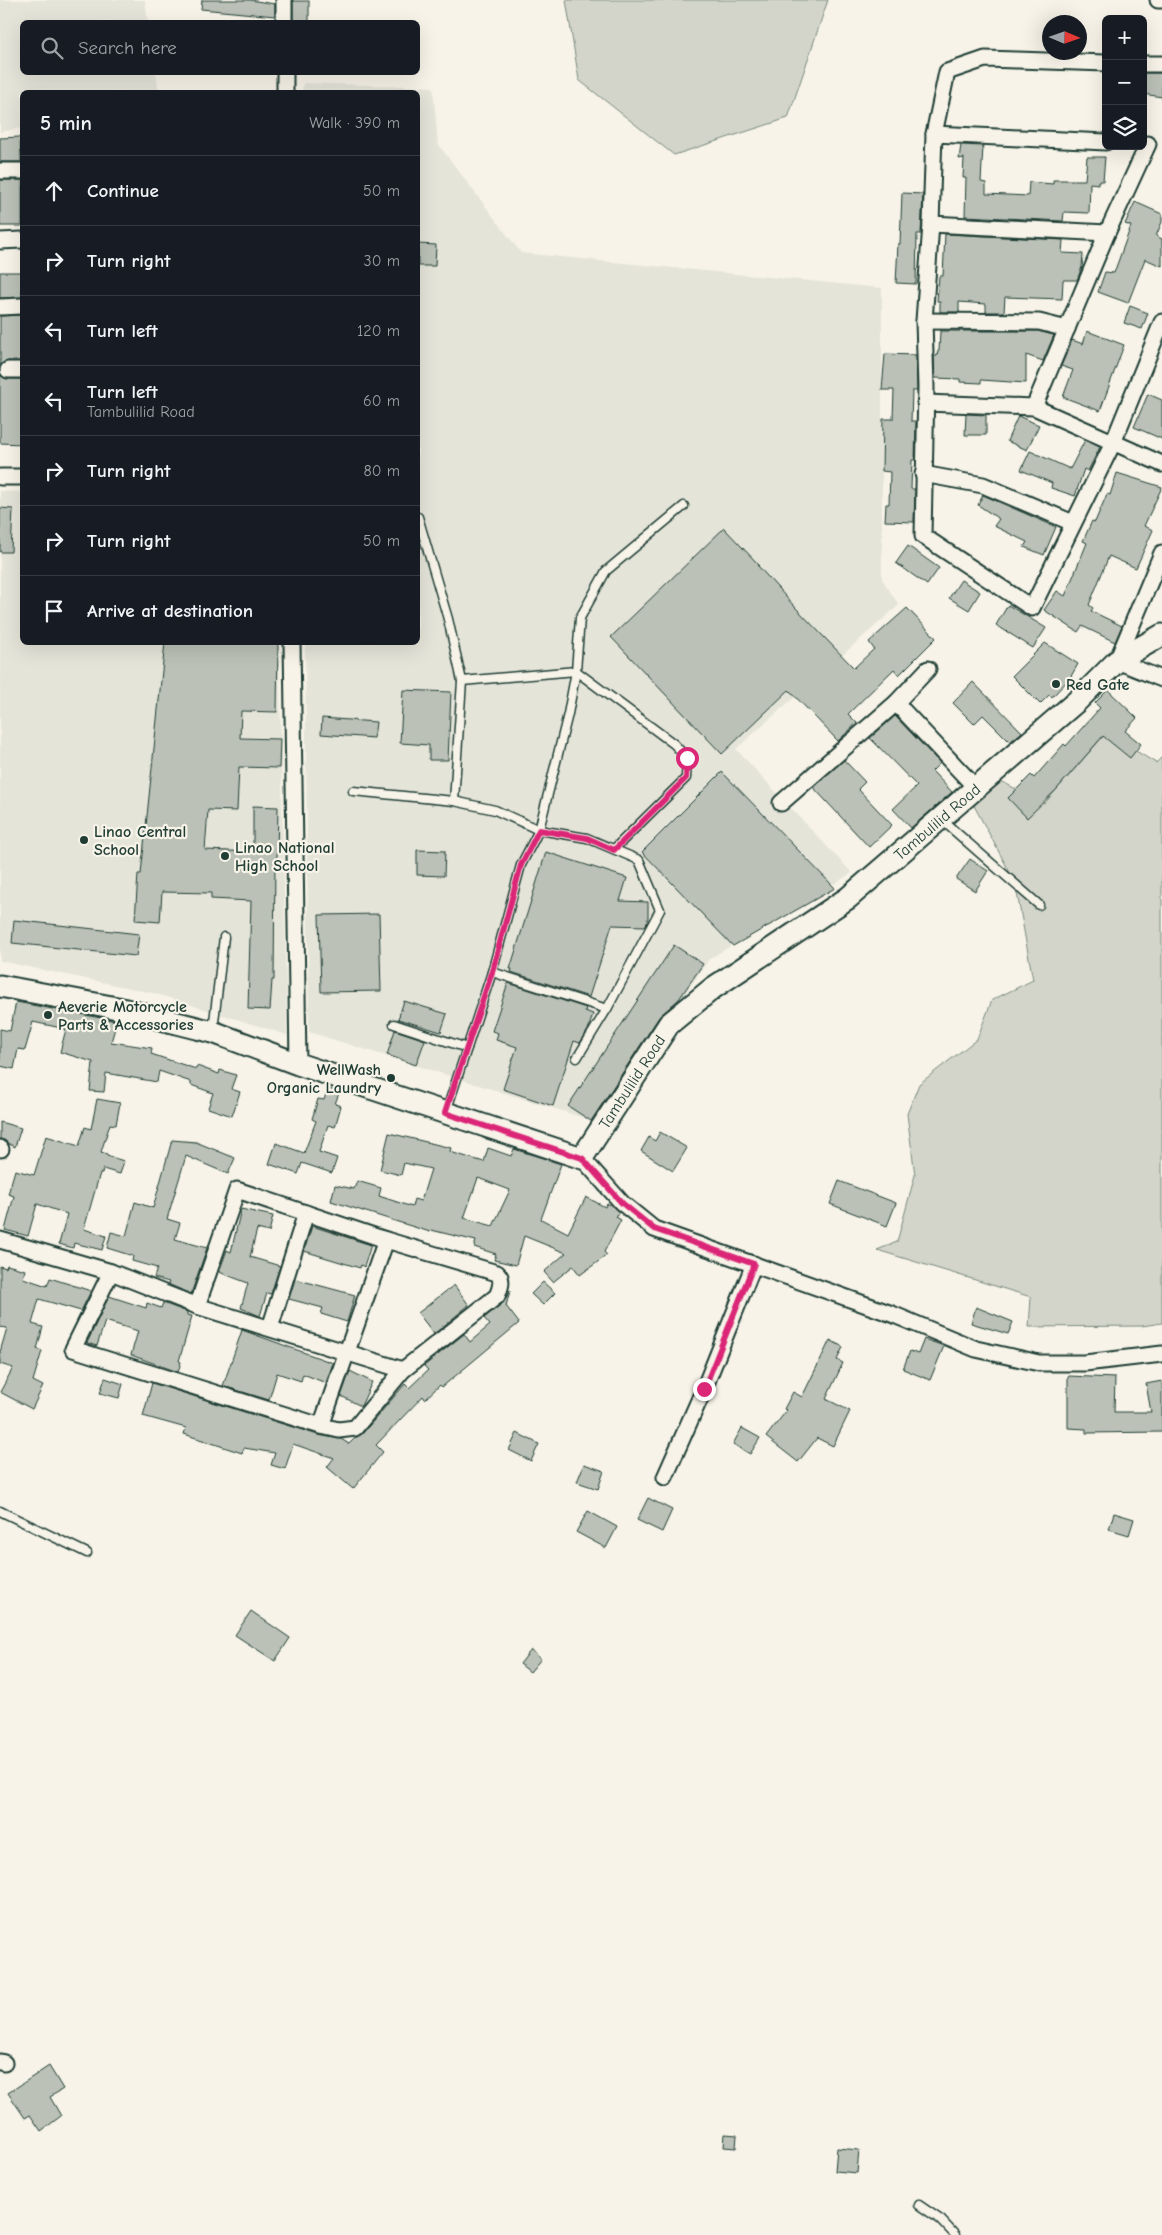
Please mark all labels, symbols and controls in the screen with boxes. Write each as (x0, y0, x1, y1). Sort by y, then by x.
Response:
north arrow (1042, 15, 1087, 60)
map controls (1102, 15, 1147, 150)
button: + (1102, 15, 1147, 60)
search box (20, 20, 420, 75)
icon: search (38, 34, 66, 62)
text: Search here (78, 37, 177, 59)
button: − (1102, 60, 1147, 105)
button: layers (1102, 105, 1147, 150)
text: 5 min (40, 111, 92, 135)
text: Walk · 390 m (309, 114, 400, 132)
icon: ahead (40, 177, 68, 205)
text: Continue (87, 180, 159, 202)
text: 50 m (363, 182, 400, 200)
icon: right (40, 247, 68, 275)
text: Turn right (87, 250, 171, 272)
text: 30 m (364, 252, 400, 270)
icon: left (40, 317, 68, 345)
text: Turn left (87, 320, 158, 342)
text: 120 m (357, 322, 400, 340)
text: Turn left (87, 381, 158, 403)
icon: left (40, 387, 68, 415)
text: 60 m (363, 392, 400, 410)
text: Tambulilid Road (87, 403, 195, 421)
icon: right (40, 457, 68, 485)
text: Turn right (87, 460, 171, 482)
text: 80 m (363, 462, 400, 480)
icon: right (40, 527, 68, 555)
text: Turn right (87, 530, 171, 552)
text: 50 m (363, 532, 400, 550)
icon: arrive (40, 597, 68, 625)
text: Arrive at destination (87, 600, 253, 622)
place label: Red Gate (1066, 676, 1130, 694)
marker: Red Gate (1050, 678, 1062, 690)
route start (676, 747, 699, 770)
street label: Tambulilid Road (891, 780, 984, 864)
place label: Linao Central School (94, 823, 186, 859)
marker: Linao Central School (78, 834, 90, 846)
place label: Linao National High School (235, 839, 334, 875)
marker: Linao National High School (219, 850, 231, 862)
place label: Aeverie Motorcycle Parts & Accessories (58, 998, 194, 1034)
marker: Aeverie Motorcycle Parts & Accessories (42, 1009, 54, 1021)
street label: Tambulilid Road (595, 1032, 669, 1132)
place label: WellWash Organic Laundry (267, 1061, 382, 1097)
marker: WellWash Organic Laundry (385, 1072, 397, 1084)
route end (693, 1378, 716, 1401)

